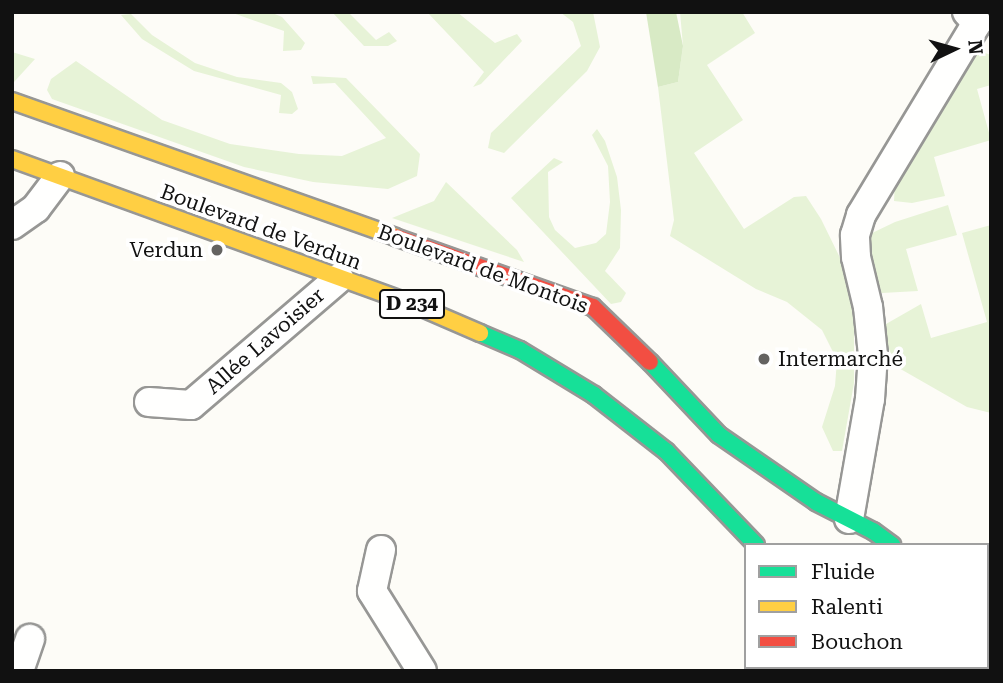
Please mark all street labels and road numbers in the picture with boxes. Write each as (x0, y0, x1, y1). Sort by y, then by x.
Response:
street label: Boulevard de Verdun (157, 179, 365, 275)
street label: Boulevard de Montois (374, 219, 592, 319)
street label: Allée Lavoisier (201, 283, 329, 399)
road number: D 234 (379, 288, 445, 320)

